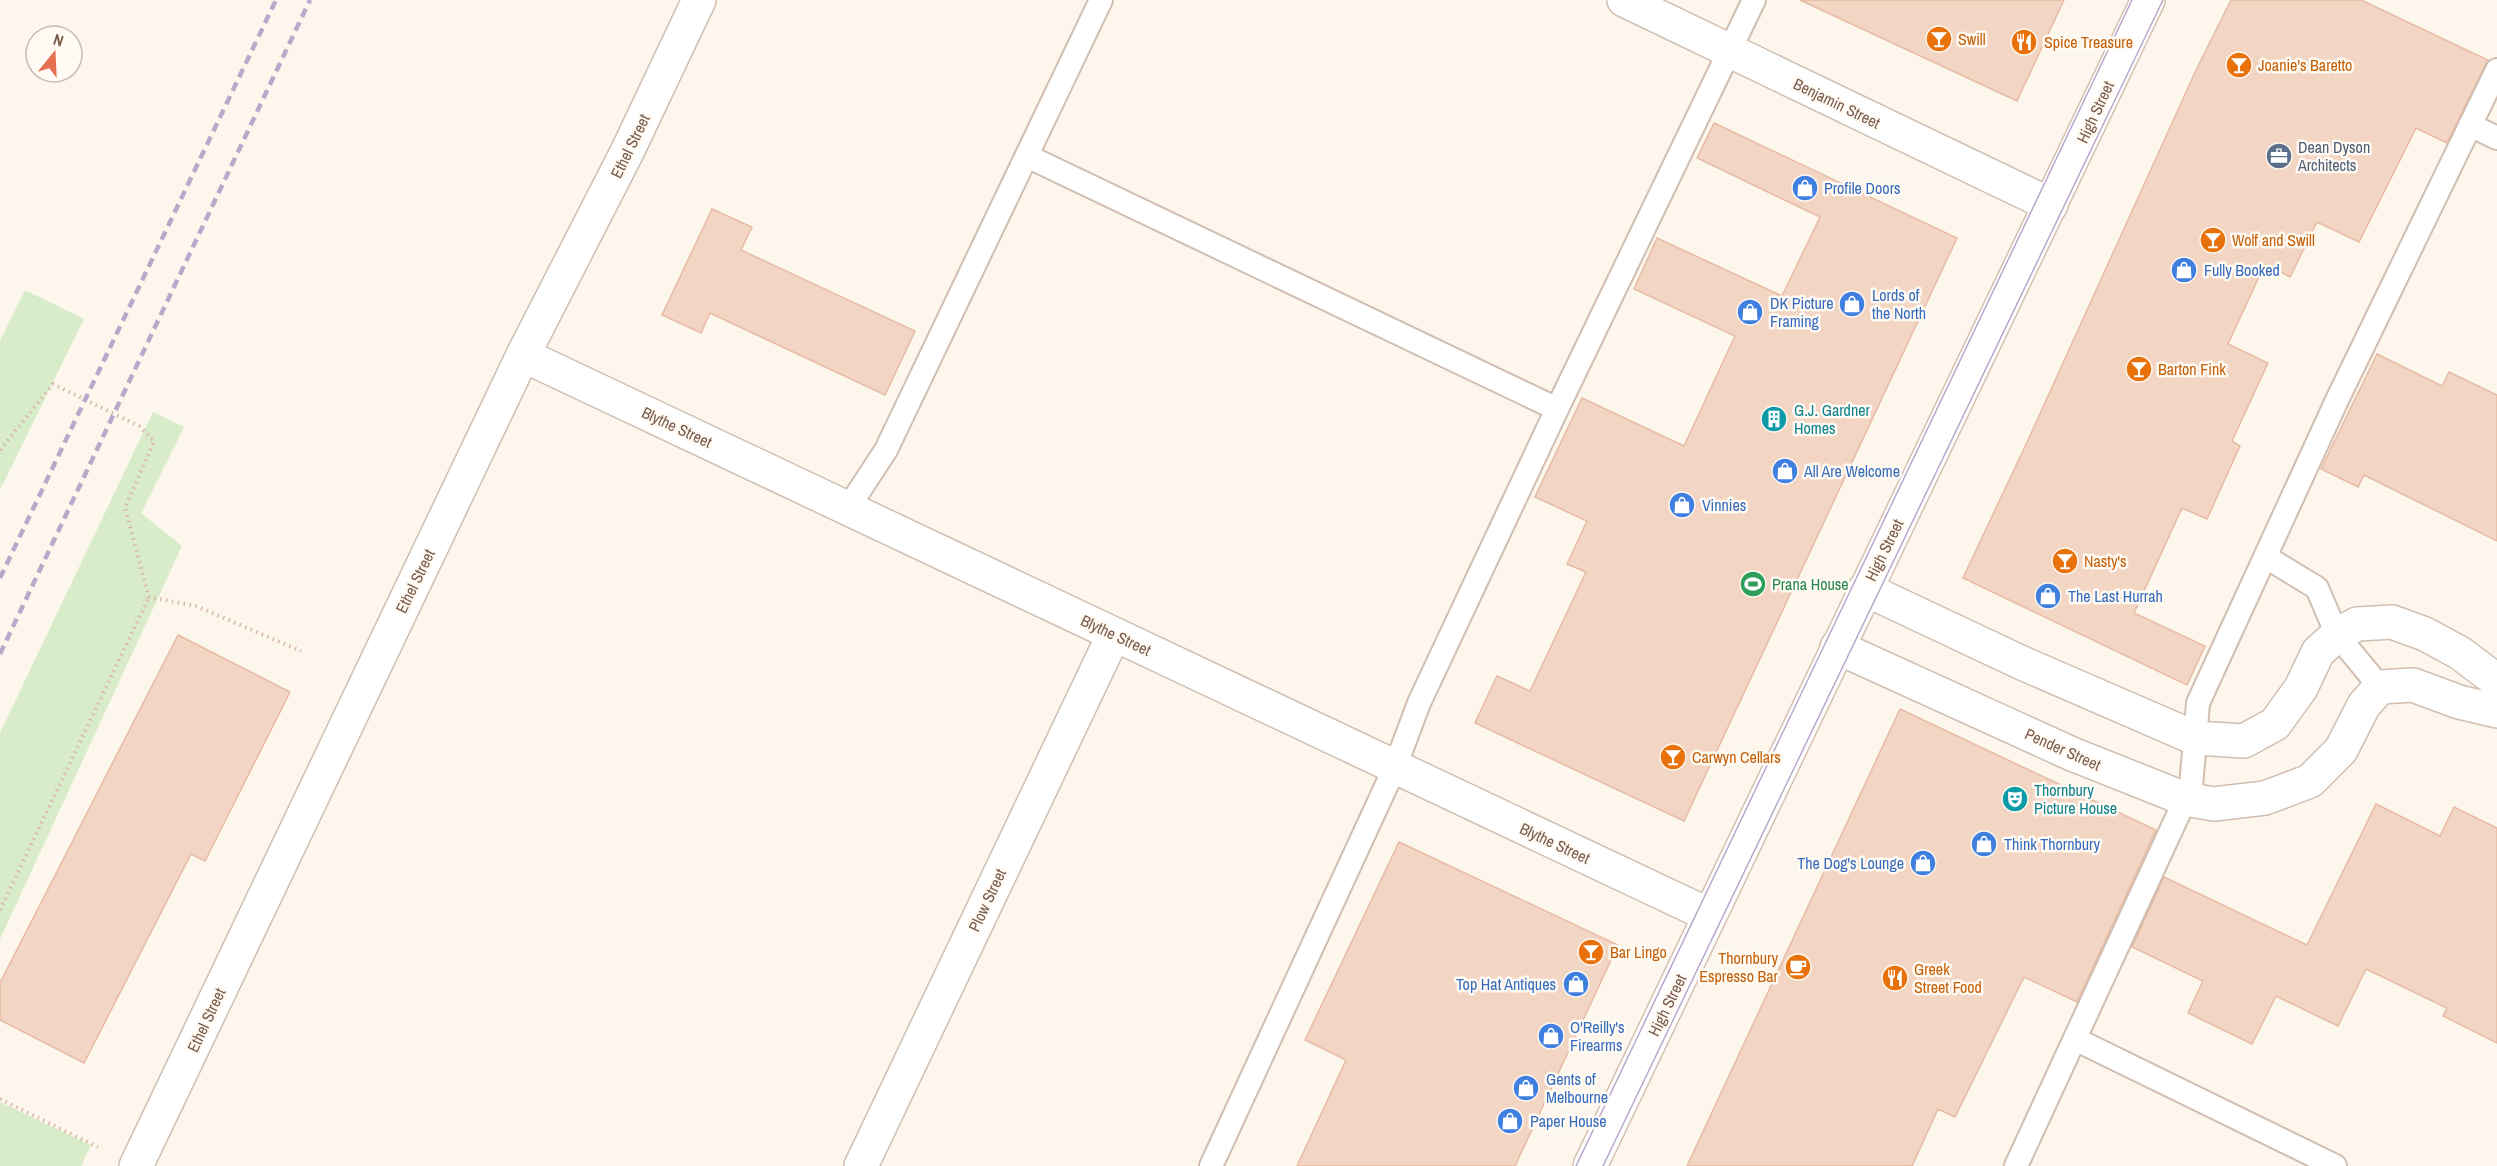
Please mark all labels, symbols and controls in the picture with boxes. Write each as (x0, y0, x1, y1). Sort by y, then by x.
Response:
north arrow (24, 24, 84, 84)
bar icon: Swill (1924, 24, 1954, 54)
restaurant icon: Spice Treasure (2009, 27, 2039, 57)
text: N (51, 28, 67, 52)
place label: Swill (1958, 28, 1986, 50)
place label: Spice Treasure (2044, 31, 2133, 53)
bar icon: Joanie's Baretto (2224, 50, 2254, 80)
place label: Joanie's Baretto (2258, 54, 2352, 76)
street label: Benjamin Street (1790, 72, 1884, 134)
street label: High Street (2071, 77, 2119, 147)
street label: Ethel Street (605, 110, 655, 182)
place label: Dean Dyson Architects (2297, 136, 2370, 176)
office icon: Dean Dyson Architects (2264, 141, 2294, 171)
shop icon: Profile Doors (1790, 173, 1820, 203)
place label: Profile Doors (1824, 177, 1901, 199)
bar icon: Wolf and Swill (2198, 225, 2228, 255)
place label: Wolf and Swill (2232, 229, 2315, 251)
shop icon: Fully Booked (2169, 255, 2199, 285)
place label: Fully Booked (2204, 259, 2280, 281)
place label: Lords of the North (1872, 284, 1926, 324)
shop icon: Lords of the North (1837, 289, 1867, 319)
place label: DK Picture Framing (1770, 292, 1833, 332)
shop icon: DK Picture Framing (1735, 297, 1765, 327)
bar icon: Barton Fink (2124, 354, 2154, 384)
place label: Barton Fink (2158, 358, 2226, 380)
place label: G.J. Gardner Homes (1794, 399, 1870, 439)
street label: Blythe Street (638, 401, 716, 453)
building icon: G.J. Gardner Homes (1759, 404, 1789, 434)
shop icon: All Are Welcome (1770, 456, 1800, 486)
place label: All Are Welcome (1803, 460, 1900, 482)
shop icon: Vinnies (1667, 490, 1697, 520)
place label: Vinnies (1702, 494, 1746, 516)
street label: High Street (1860, 515, 1909, 585)
street label: Ethel Street (390, 545, 440, 617)
bar icon: Nasty's (2050, 546, 2080, 576)
place label: Nasty's (2084, 550, 2127, 572)
sports icon: Prana House (1738, 569, 1768, 599)
place label: Prana House (1772, 573, 1849, 595)
shop icon: The Last Hurrah (2033, 581, 2063, 611)
place label: The Last Hurrah (2068, 585, 2163, 607)
street label: Blythe Street (1077, 609, 1155, 661)
street label: Pender Street (2022, 722, 2105, 776)
bar icon: Carwyn Cellars (1658, 742, 1688, 772)
place label: Carwyn Cellars (1692, 746, 1781, 768)
place label: Thornbury Picture House (2034, 779, 2117, 819)
theatre icon: Thornbury Picture House (2000, 784, 2030, 814)
street label: Blythe Street (1516, 817, 1594, 869)
shop icon: Think Thornbury (1969, 829, 1999, 859)
place label: Think Thornbury (2004, 833, 2100, 855)
shop icon: The Dog's Lounge (1908, 848, 1938, 878)
place label: The Dog's Lounge (1797, 852, 1904, 874)
street label: Plow Street (963, 865, 1011, 935)
bar icon: Bar Lingo (1576, 937, 1606, 967)
place label: Bar Lingo (1610, 941, 1667, 963)
place label: Thornbury Espresso Bar (1699, 947, 1779, 987)
cafe icon: Thornbury Espresso Bar (1783, 952, 1813, 982)
place label: Greek Street Food (1914, 958, 1982, 998)
restaurant icon: Greek Street Food (1880, 963, 1910, 993)
shop icon: Top Hat Antiques (1561, 969, 1591, 999)
street label: High Street (1643, 970, 1692, 1040)
place label: Top Hat Antiques (1456, 973, 1556, 995)
street label: Ethel Street (182, 984, 231, 1056)
place label: O'Reilly's Firearms (1570, 1016, 1625, 1056)
shop icon: O'Reilly's Firearms (1536, 1021, 1566, 1051)
place label: Gents of Melbourne (1546, 1068, 1608, 1108)
shop icon: Gents of Melbourne (1511, 1073, 1541, 1103)
shop icon: Paper House (1495, 1106, 1525, 1136)
place label: Paper House (1530, 1110, 1607, 1132)

